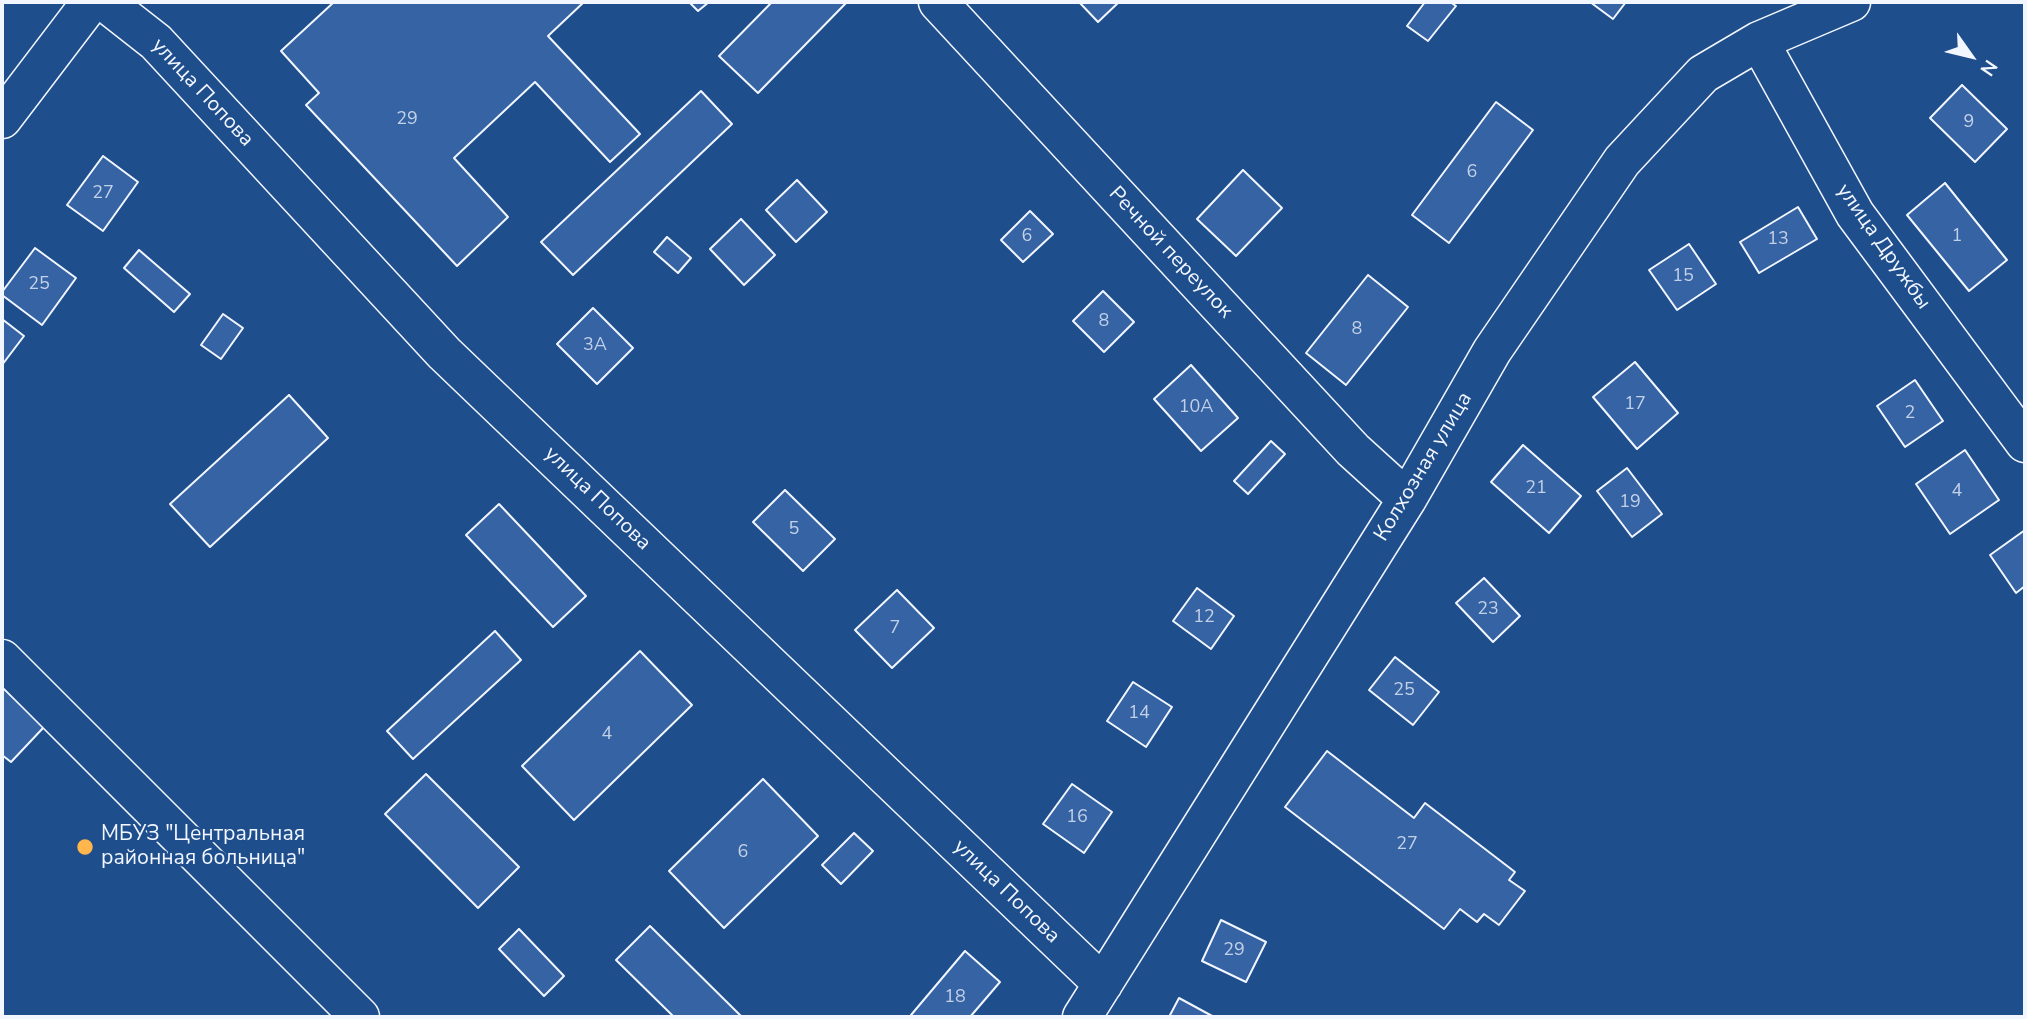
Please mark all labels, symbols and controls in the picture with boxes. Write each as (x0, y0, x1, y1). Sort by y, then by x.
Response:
north arrow (1936, 21, 2006, 91)
street label: улица Попова (145, 34, 259, 152)
text: N (1974, 55, 2003, 81)
house number: 29 (396, 109, 418, 131)
house number: 9 (1964, 112, 1974, 134)
house number: 6 (1467, 162, 1477, 184)
street label: улица Дружбы (1830, 179, 1936, 315)
street label: Речной переулок (1103, 182, 1237, 324)
house number: 27 (92, 183, 114, 205)
house number: 6 (1022, 226, 1032, 248)
house number: 1 (1952, 226, 1962, 248)
house number: 13 (1767, 229, 1789, 251)
house number: 15 (1672, 266, 1694, 288)
house number: 25 (28, 274, 50, 296)
house number: 8 (1099, 311, 1109, 333)
house number: 8 (1352, 319, 1362, 341)
house number: 3А (583, 335, 607, 357)
street label: Колхозная улица (1370, 388, 1478, 546)
house number: 17 (1624, 394, 1646, 416)
house number: 10А (1179, 397, 1213, 419)
house number: 2 (1905, 403, 1915, 425)
street label: улица Попова (538, 442, 656, 556)
house number: 21 (1525, 478, 1547, 500)
house number: 4 (1952, 481, 1962, 503)
house number: 19 (1619, 492, 1641, 514)
house number: 5 (789, 519, 799, 541)
house number: 23 (1477, 599, 1499, 621)
house number: 12 (1193, 607, 1215, 629)
house number: 7 (890, 618, 900, 640)
house number: 25 (1393, 680, 1415, 702)
house number: 14 (1128, 703, 1150, 725)
house number: 4 (602, 724, 612, 746)
house number: 16 (1066, 807, 1088, 829)
place label: МБУЗ "Центральная районная больница" (101, 822, 305, 872)
house number: 27 (1396, 834, 1418, 856)
street label: улица Попова (947, 835, 1065, 949)
marker: МБУЗ "Центральная районная больница" (75, 837, 95, 857)
house number: 6 (738, 842, 748, 864)
house number: 29 (1223, 940, 1245, 962)
house number: 18 (944, 987, 966, 1009)

